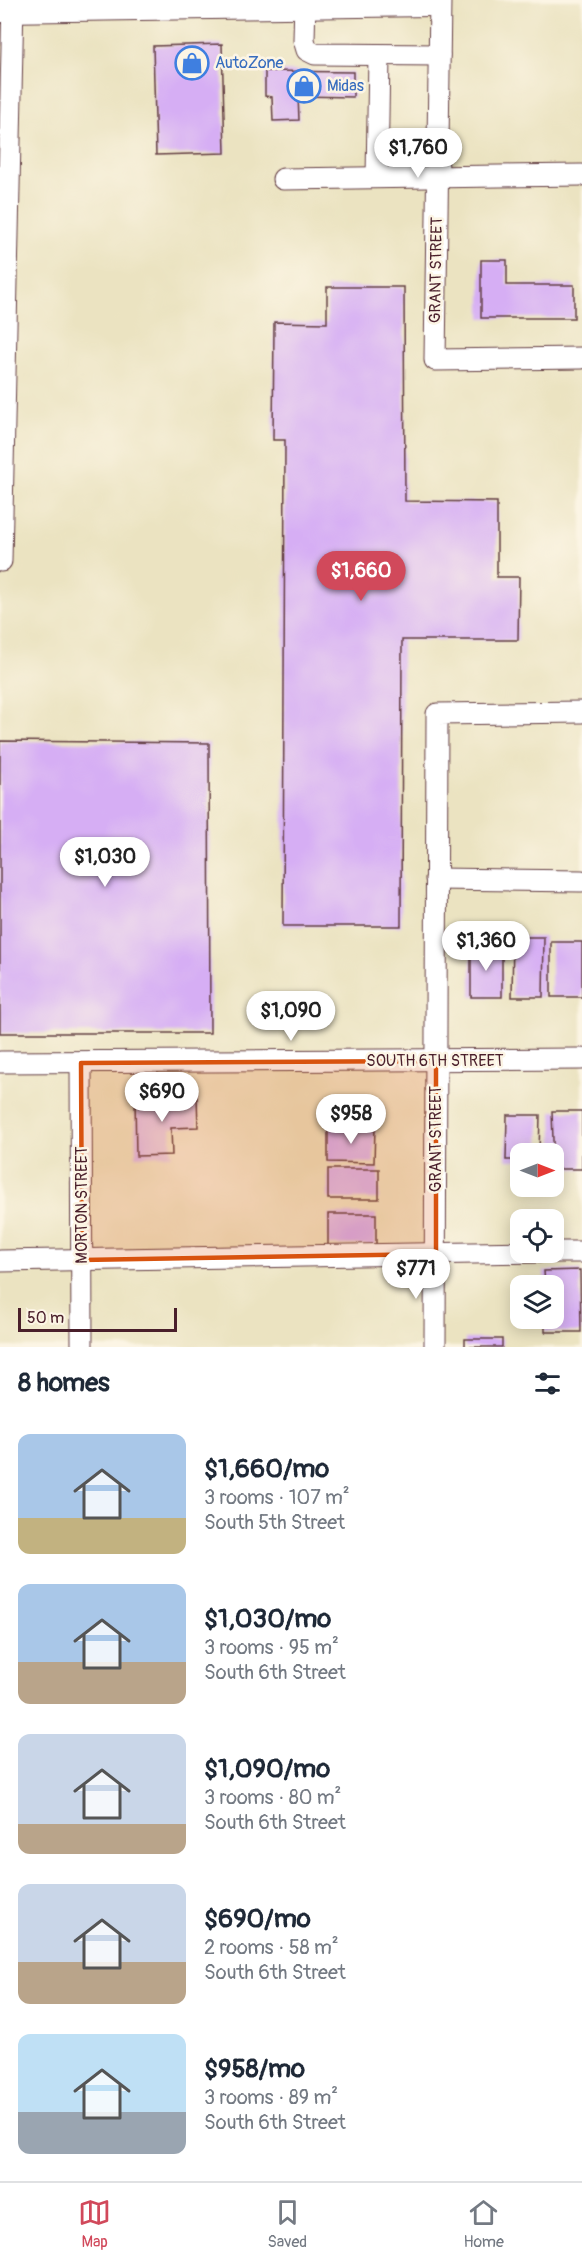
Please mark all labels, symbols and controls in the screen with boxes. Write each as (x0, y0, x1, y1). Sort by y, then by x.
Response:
shop icon: AutoZone (174, 45, 210, 81)
place label: AutoZone (215, 53, 284, 73)
shop icon: Midas (286, 68, 322, 104)
place label: Midas (327, 76, 364, 96)
pin: $1,760 (369, 128, 467, 179)
text: $1,760 (388, 135, 448, 160)
street label: GRANT STREET (425, 217, 447, 323)
pin: $1,660 (312, 551, 410, 602)
text: $1,660 (331, 558, 391, 583)
pin: $1,030 (56, 837, 154, 888)
text: $1,030 (74, 844, 136, 869)
pin: $1,360 (437, 921, 535, 972)
text: $1,360 (456, 928, 516, 953)
pin: $1,090 (242, 991, 340, 1042)
text: $1,090 (260, 998, 322, 1023)
street label: SOUTH 6TH STREET (366, 1051, 504, 1071)
pin: $690 (126, 1072, 198, 1123)
text: $690 (139, 1079, 185, 1104)
street label: GRANT STREET (426, 1086, 446, 1192)
pin: $958 (315, 1094, 387, 1145)
text: $958 (330, 1101, 372, 1126)
north arrow (510, 1143, 564, 1197)
map controls (510, 1143, 564, 1329)
street label: MORTON STREET (72, 1146, 92, 1264)
button: locate (510, 1209, 564, 1263)
pin: $771 (380, 1249, 452, 1300)
text: $771 (396, 1256, 436, 1281)
button: layers (510, 1275, 564, 1329)
scale bar (18, 1305, 177, 1332)
text: 50 m (27, 1308, 64, 1328)
text: 8 homes (18, 1367, 110, 1399)
icon: filters (531, 1367, 564, 1400)
text: $1,660/mo (204, 1453, 329, 1485)
icon: home (66, 1458, 138, 1530)
text: 3 rooms · 107 m² (204, 1485, 350, 1510)
text: South 5th Street (204, 1510, 345, 1535)
text: $1,030/mo (204, 1603, 331, 1635)
icon: home (66, 1608, 138, 1680)
text: 3 rooms · 95 m² (204, 1635, 339, 1660)
text: South 6th Street (204, 1660, 346, 1685)
text: $1,090/mo (204, 1753, 330, 1785)
icon: home (66, 1758, 138, 1830)
text: 3 rooms · 80 m² (204, 1785, 341, 1810)
text: South 6th Street (204, 1810, 346, 1835)
text: $690/mo (204, 1903, 311, 1935)
icon: home (66, 1908, 138, 1980)
text: 2 rooms · 58 m² (204, 1935, 339, 1960)
text: South 6th Street (204, 1960, 346, 1985)
text: $958/mo (204, 2053, 305, 2085)
icon: home (66, 2058, 138, 2130)
text: 3 rooms · 89 m² (204, 2085, 338, 2110)
text: South 6th Street (204, 2110, 346, 2135)
tab: Map (78, 2196, 111, 2252)
tab: Saved (267, 2196, 307, 2252)
tab: Home (463, 2196, 504, 2252)

